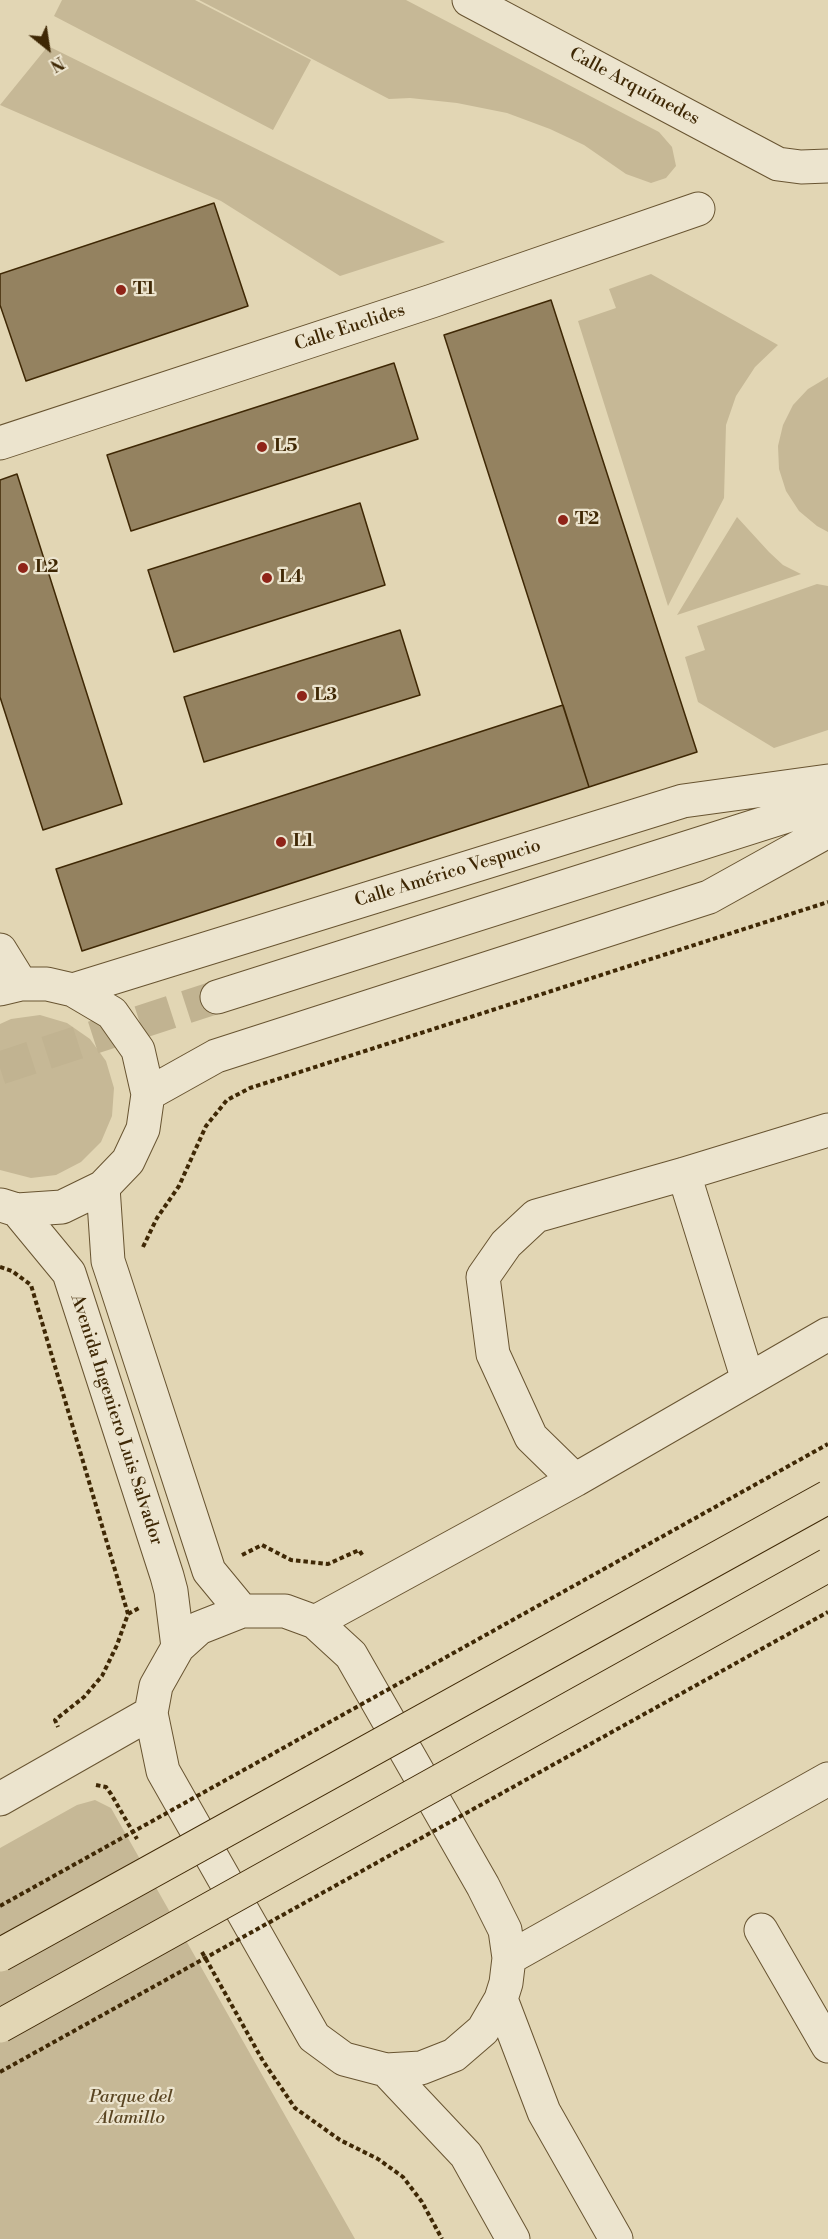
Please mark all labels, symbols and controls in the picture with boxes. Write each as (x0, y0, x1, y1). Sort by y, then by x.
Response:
north arrow (18, 18, 78, 78)
street label: Calle Arquímedes (565, 44, 703, 130)
text: N (47, 52, 67, 75)
place label: T1 (133, 279, 155, 301)
marker: T1 (114, 283, 128, 297)
street label: Calle Euclides (292, 300, 408, 356)
place label: L5 (274, 436, 297, 458)
marker: L5 (255, 440, 269, 454)
place label: T2 (575, 509, 599, 531)
marker: T2 (556, 513, 570, 527)
place label: L2 (35, 557, 59, 579)
marker: L2 (16, 561, 30, 575)
place label: L4 (279, 567, 303, 589)
marker: L4 (260, 571, 274, 585)
place label: L3 (314, 685, 337, 707)
marker: L3 (295, 689, 309, 703)
place label: L1 (293, 831, 314, 853)
marker: L1 (274, 835, 288, 849)
street label: Calle Américo Vespucio (352, 835, 544, 913)
street label: Avenida Ingeniero Luis Salvador (65, 1292, 167, 1548)
park label: Parque del Alamillo (89, 2087, 173, 2130)

